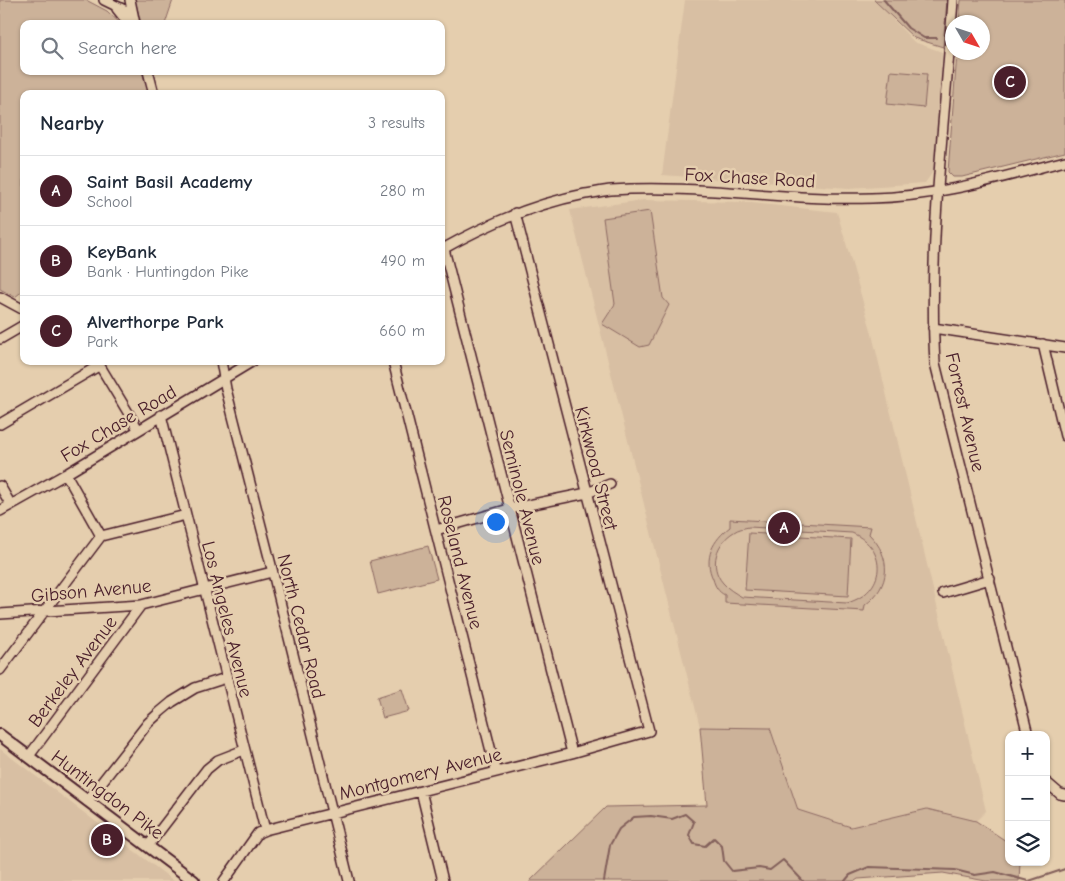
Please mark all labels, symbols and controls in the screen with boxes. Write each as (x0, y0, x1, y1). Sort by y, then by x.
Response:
north arrow (945, 15, 990, 60)
search box (20, 20, 445, 75)
icon: search (38, 34, 66, 62)
text: Search here (78, 37, 177, 59)
pin: C (994, 63, 1026, 101)
text: Nearby (40, 111, 104, 135)
text: 3 results (368, 114, 425, 132)
street label: Fox Chase Road (684, 164, 816, 192)
text: Saint Basil Academy (87, 171, 252, 193)
text: A (52, 182, 60, 200)
text: 280 m (380, 182, 425, 200)
text: School (87, 193, 133, 211)
text: KeyBank (87, 241, 157, 263)
text: B (51, 252, 61, 270)
text: 490 m (380, 252, 425, 270)
text: Bank · Huntingdon Pike (87, 263, 249, 281)
text: Alverthorpe Park (87, 311, 224, 333)
text: C (51, 322, 61, 340)
text: 660 m (379, 322, 425, 340)
text: Park (87, 333, 118, 351)
street label: Forrest Avenue (941, 350, 989, 474)
street label: Fox Chase Road (57, 381, 180, 467)
street label: Kirkwood Street (570, 404, 622, 533)
street label: Seminole Avenue (495, 427, 549, 567)
street label: Roseland Avenue (433, 493, 487, 631)
your location (483, 509, 509, 535)
pin: A (768, 509, 800, 547)
street label: Los Angeles Avenue (197, 539, 257, 700)
street label: North Cedar Road (272, 552, 330, 701)
street label: Gibson Avenue (30, 575, 152, 607)
street label: Berkeley Avenue (24, 612, 122, 732)
map controls (1005, 731, 1050, 866)
button: + (1005, 731, 1050, 776)
street label: Montgomery Avenue (337, 743, 504, 805)
street label: Huntingdon Pike (47, 746, 168, 844)
button: − (1005, 776, 1050, 821)
pin: B (91, 821, 123, 859)
button: layers (1005, 821, 1050, 866)

